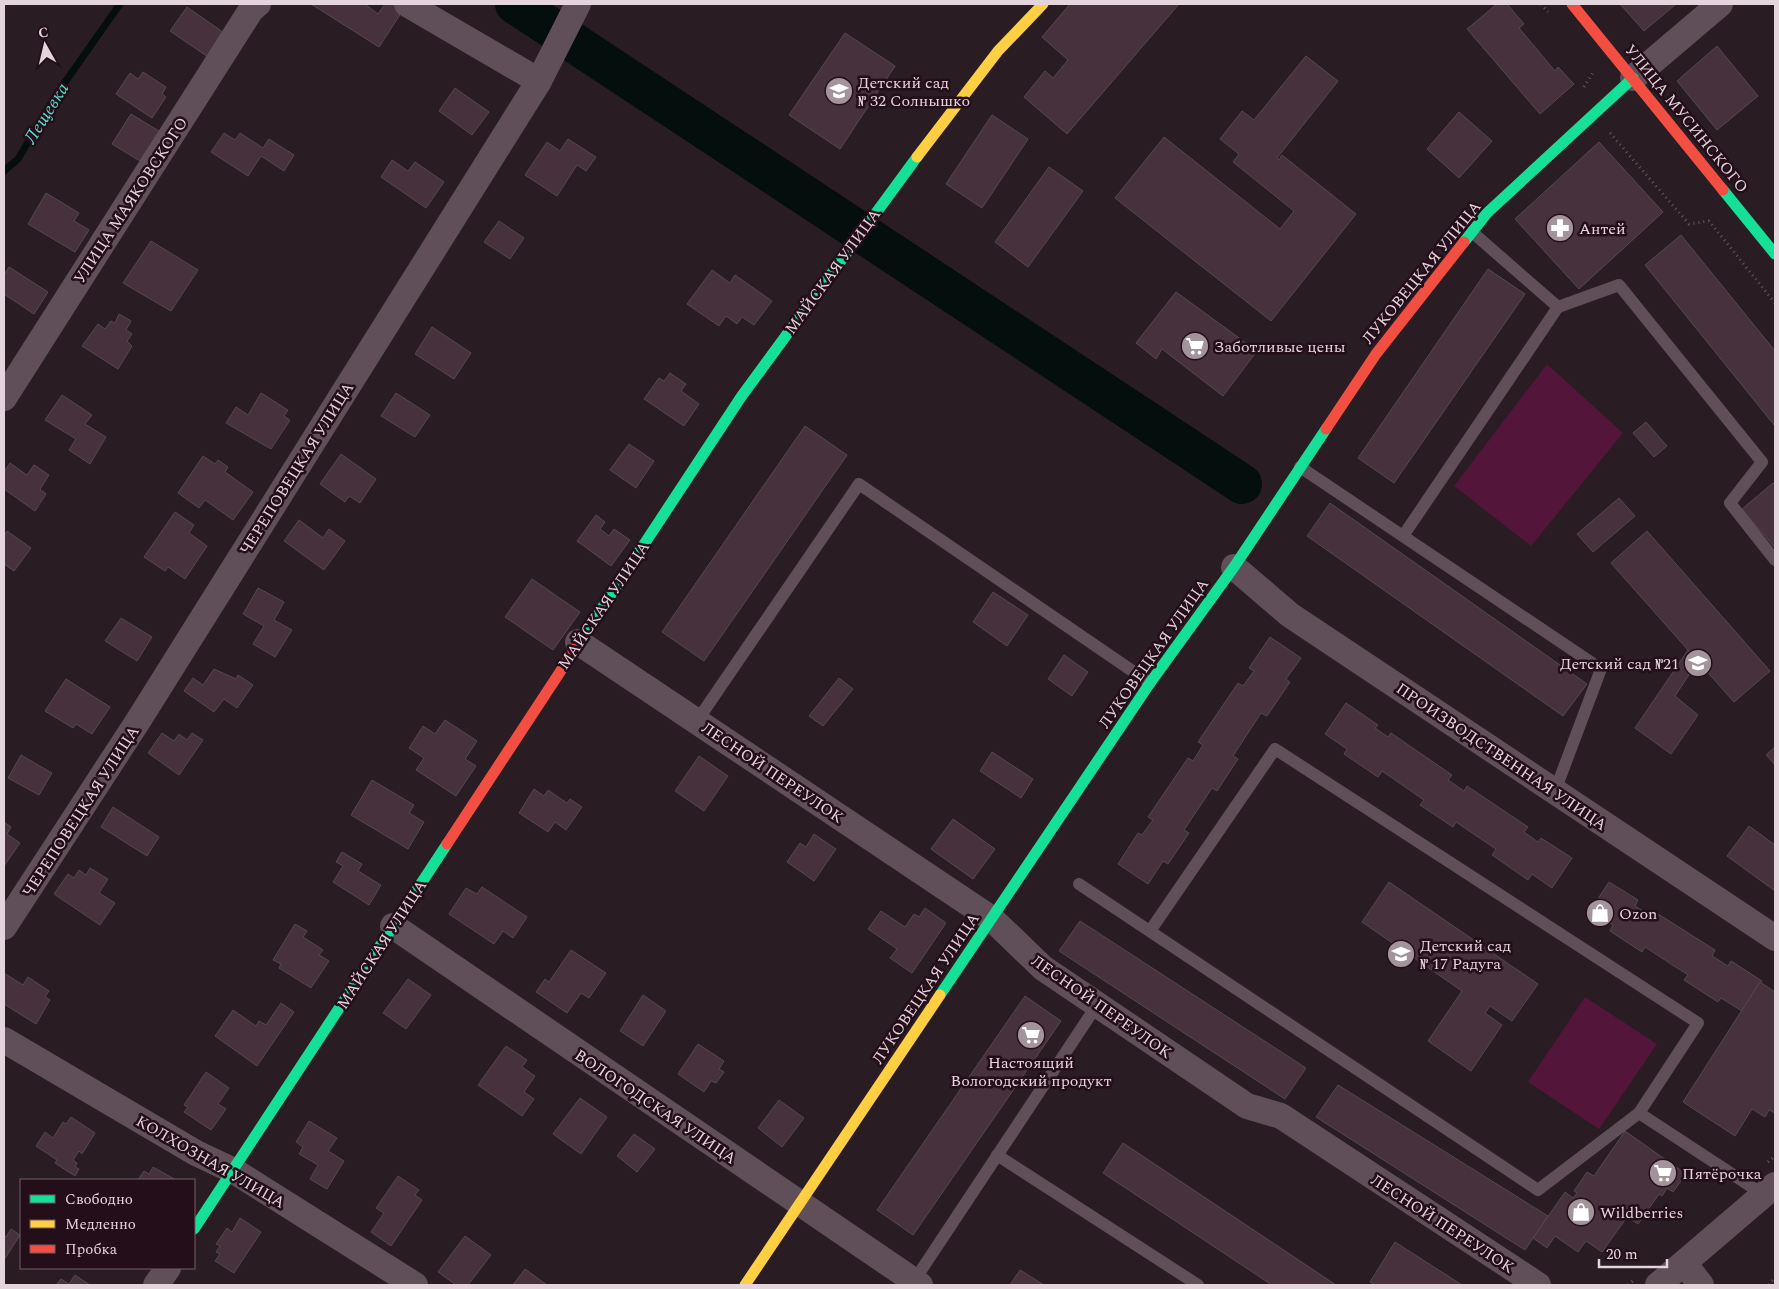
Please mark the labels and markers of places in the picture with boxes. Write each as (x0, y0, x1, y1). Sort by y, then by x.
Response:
place label: Детский сад № 32 Солнышко (858, 71, 970, 113)
school or university icon: Детский сад № 32 Солнышко (824, 76, 854, 106)
pharmacy icon: Антей (1545, 213, 1575, 243)
place label: Антей (1579, 217, 1626, 241)
supermarket icon: Заботливые цены (1180, 331, 1210, 361)
place label: Заботливые цены (1214, 335, 1346, 359)
school or university icon: Детский сад №21 (1683, 648, 1713, 678)
place label: Детский сад №21 (1560, 652, 1679, 676)
shop icon: Ozon (1585, 898, 1615, 928)
place label: Ozon (1619, 902, 1657, 926)
place label: Детский сад № 17 Радуга (1420, 934, 1511, 976)
school or university icon: Детский сад № 17 Радуга (1386, 939, 1416, 969)
supermarket icon: Настоящий Вологодский продукт (1016, 1020, 1046, 1050)
place label: Настоящий Вологодский продукт (950, 1051, 1112, 1093)
supermarket icon: Пятёрочка (1648, 1158, 1678, 1188)
place label: Пятёрочка (1682, 1162, 1762, 1186)
shop icon: Wildberries (1566, 1197, 1596, 1227)
place label: Wildberries (1600, 1201, 1683, 1225)

